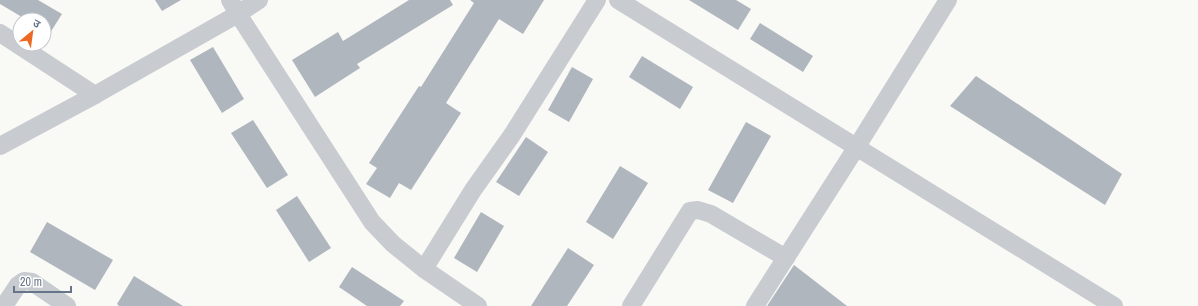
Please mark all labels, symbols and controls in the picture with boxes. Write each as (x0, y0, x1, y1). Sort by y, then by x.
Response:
north arrow (12, 12, 52, 52)
text: उ (31, 16, 44, 31)
scale bar (14, 268, 71, 294)
text: 20 m (20, 274, 42, 290)

